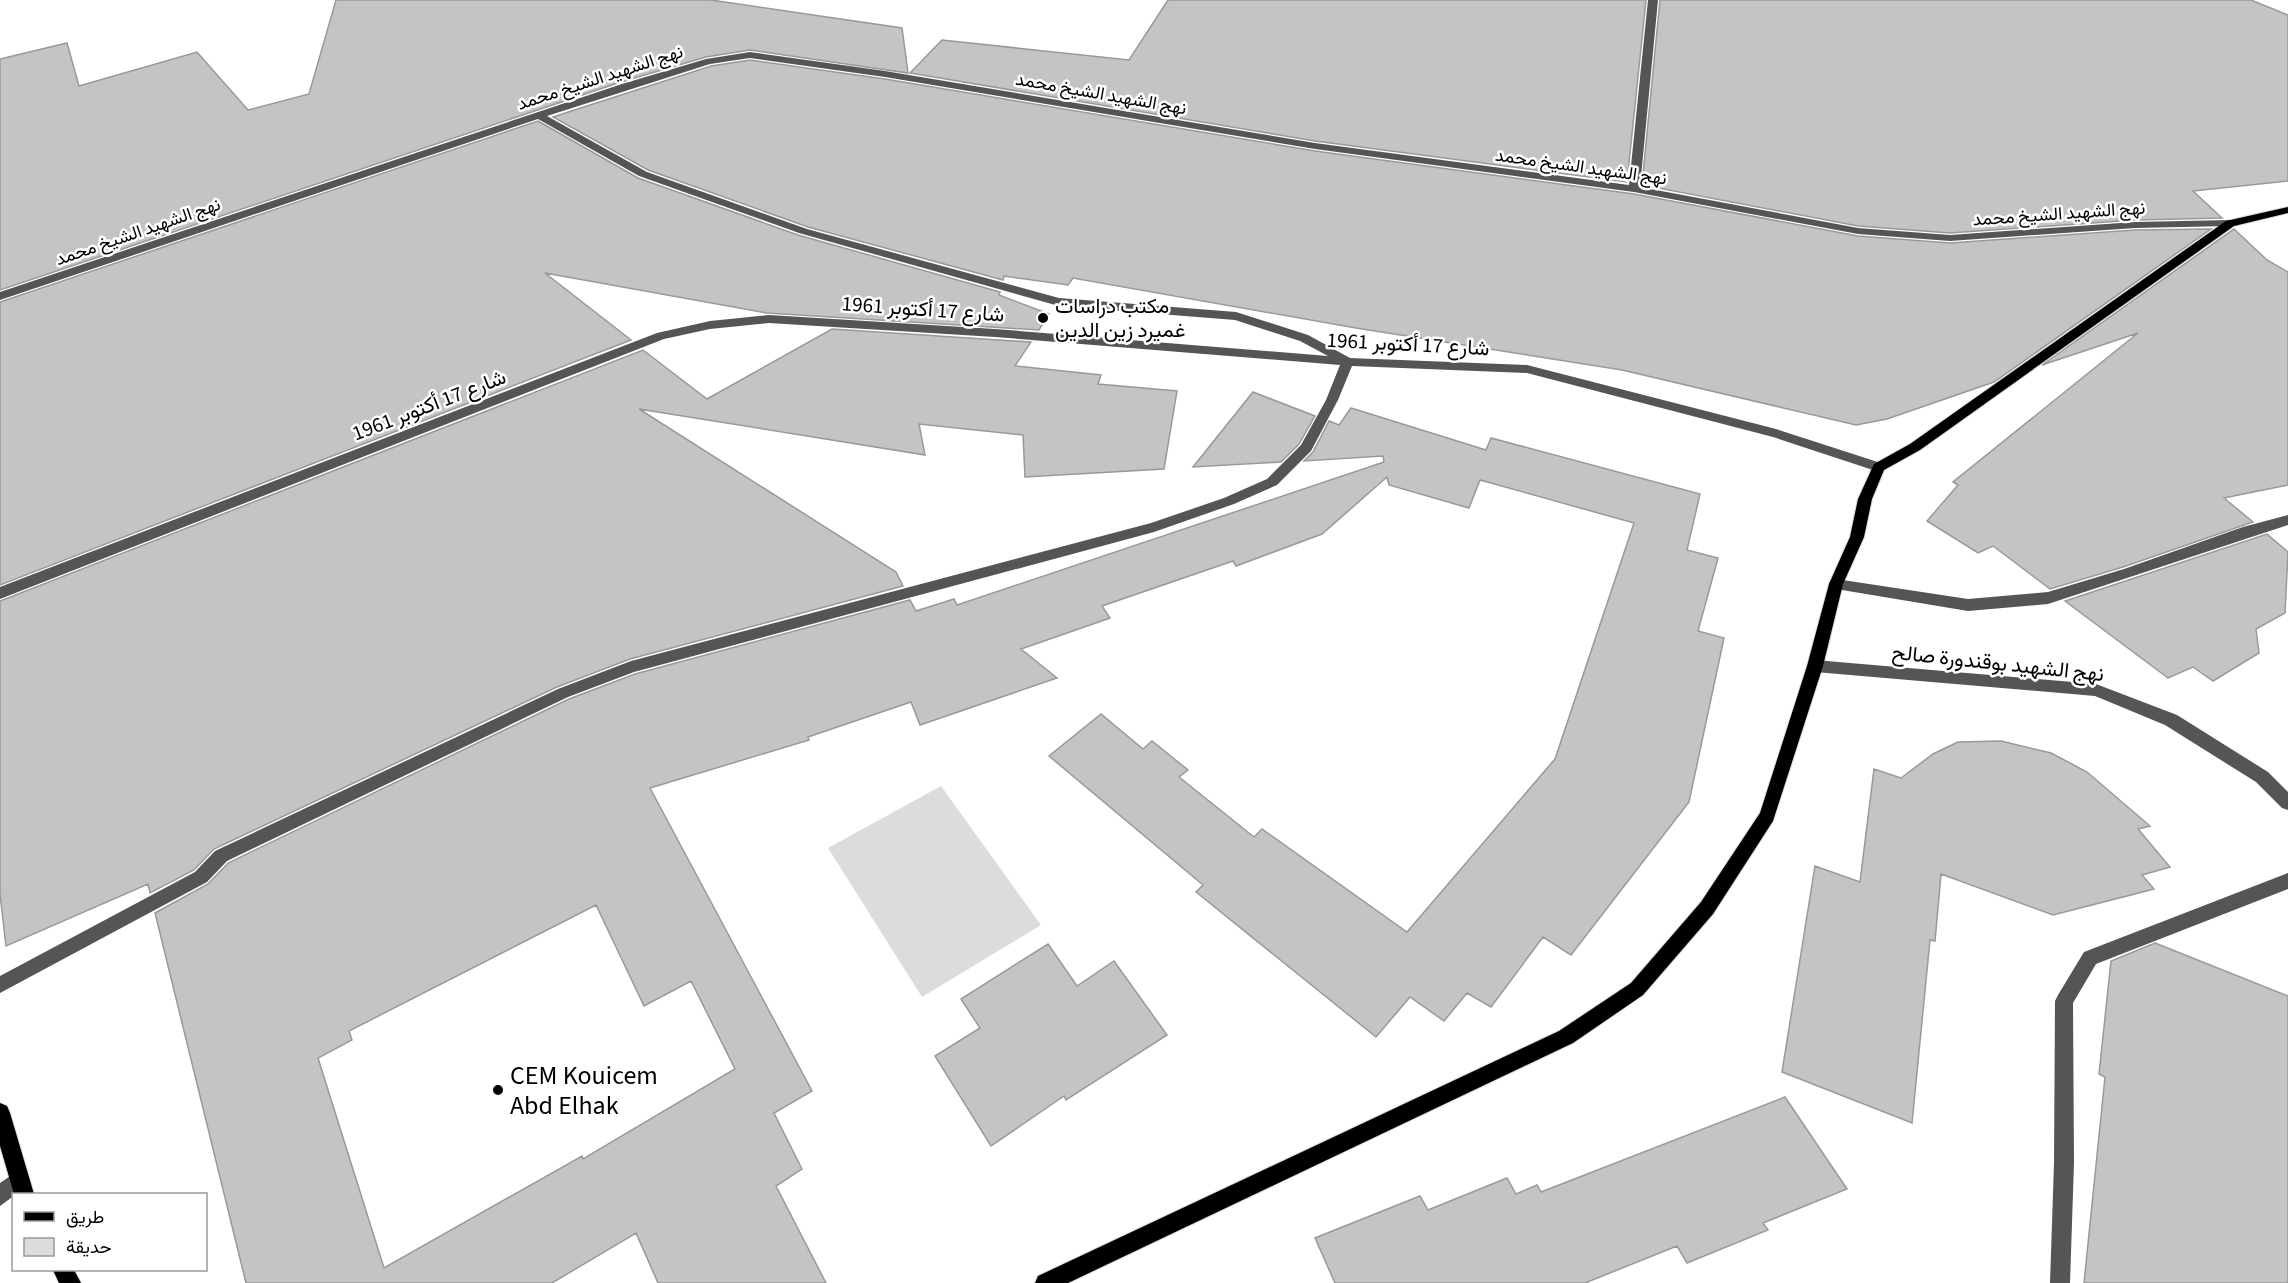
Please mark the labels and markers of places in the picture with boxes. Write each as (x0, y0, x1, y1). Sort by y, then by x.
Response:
place label: مكتب دراسات غميرد زين الدين (1055, 291, 1185, 345)
marker: مكتب دراسات غميرد زين الدين (1036, 311, 1050, 325)
place label: CEM Kouicem Abd Elhak (510, 1057, 658, 1124)
marker: CEM Kouicem Abd Elhak (491, 1083, 505, 1097)

